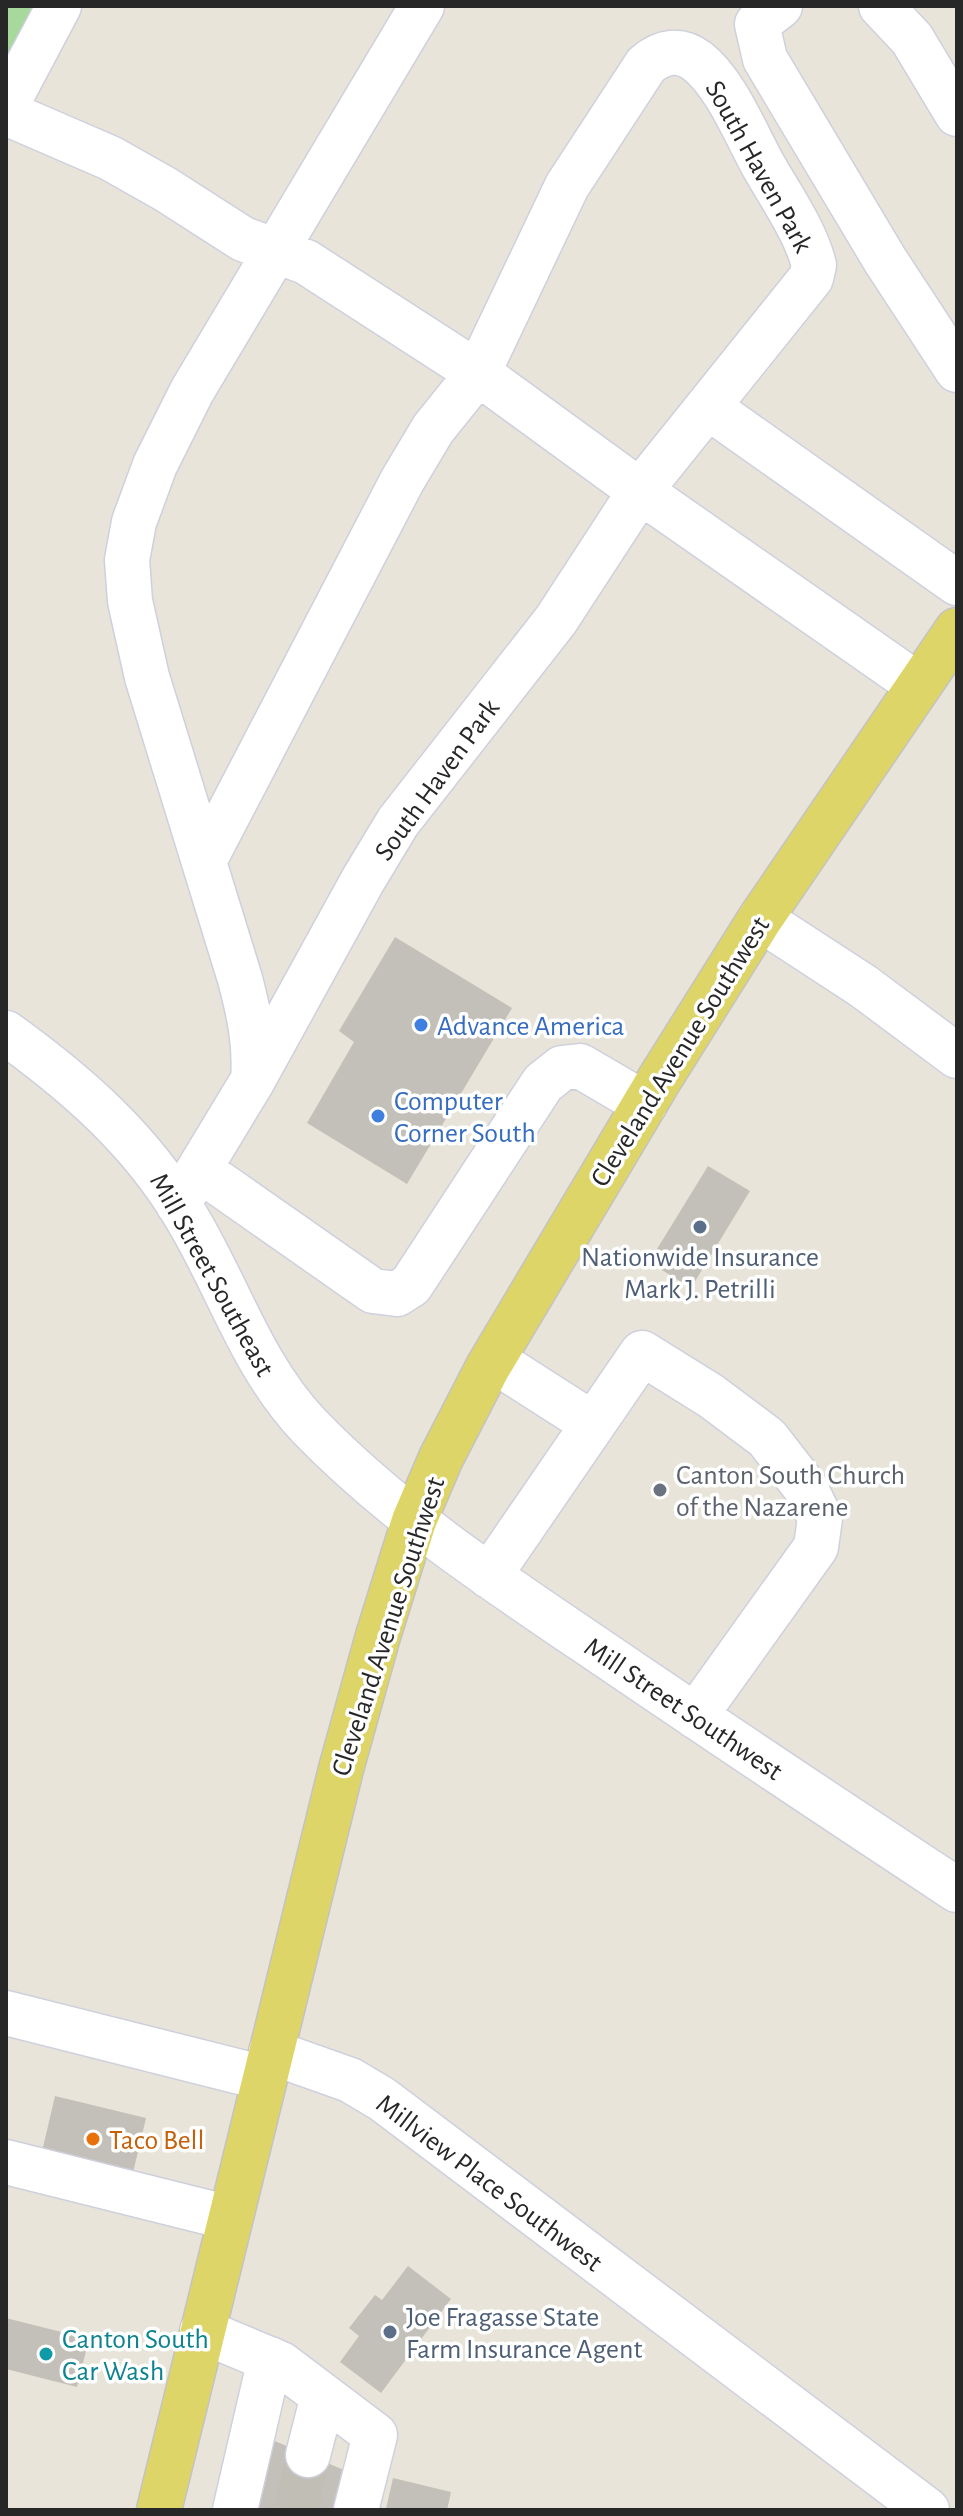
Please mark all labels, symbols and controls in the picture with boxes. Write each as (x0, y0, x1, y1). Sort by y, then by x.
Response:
street label: South Haven Park (700, 76, 817, 258)
street label: South Haven Park (370, 694, 505, 866)
street label: Cleveland Avenue Southwest (586, 912, 775, 1192)
place label: Advance America (437, 1013, 624, 1041)
marker: Advance America (412, 1016, 430, 1034)
place label: Computer Corner South (394, 1088, 536, 1148)
marker: Computer Corner South (369, 1107, 387, 1125)
street label: Mill Street Southeast (144, 1169, 279, 1381)
marker: Nationwide Insurance Mark J. Petrilli (691, 1218, 709, 1236)
place label: Nationwide Insurance Mark J. Petrilli (581, 1244, 819, 1304)
place label: Canton South Church of the Nazarene (676, 1462, 905, 1522)
street label: Cleveland Avenue Southwest (327, 1474, 451, 1780)
marker: Canton South Church of the Nazarene (651, 1481, 669, 1499)
street label: Mill Street Southwest (579, 1633, 787, 1786)
street label: Millview Place Southwest (371, 2090, 607, 2277)
place label: Taco Bell (109, 2127, 204, 2155)
marker: Taco Bell (84, 2130, 102, 2148)
place label: Joe Fragasse State Farm Insurance Agent (406, 2304, 642, 2364)
marker: Joe Fragasse State Farm Insurance Agent (381, 2323, 399, 2341)
place label: Canton South Car Wash (62, 2326, 209, 2386)
marker: Canton South Car Wash (37, 2345, 55, 2363)

